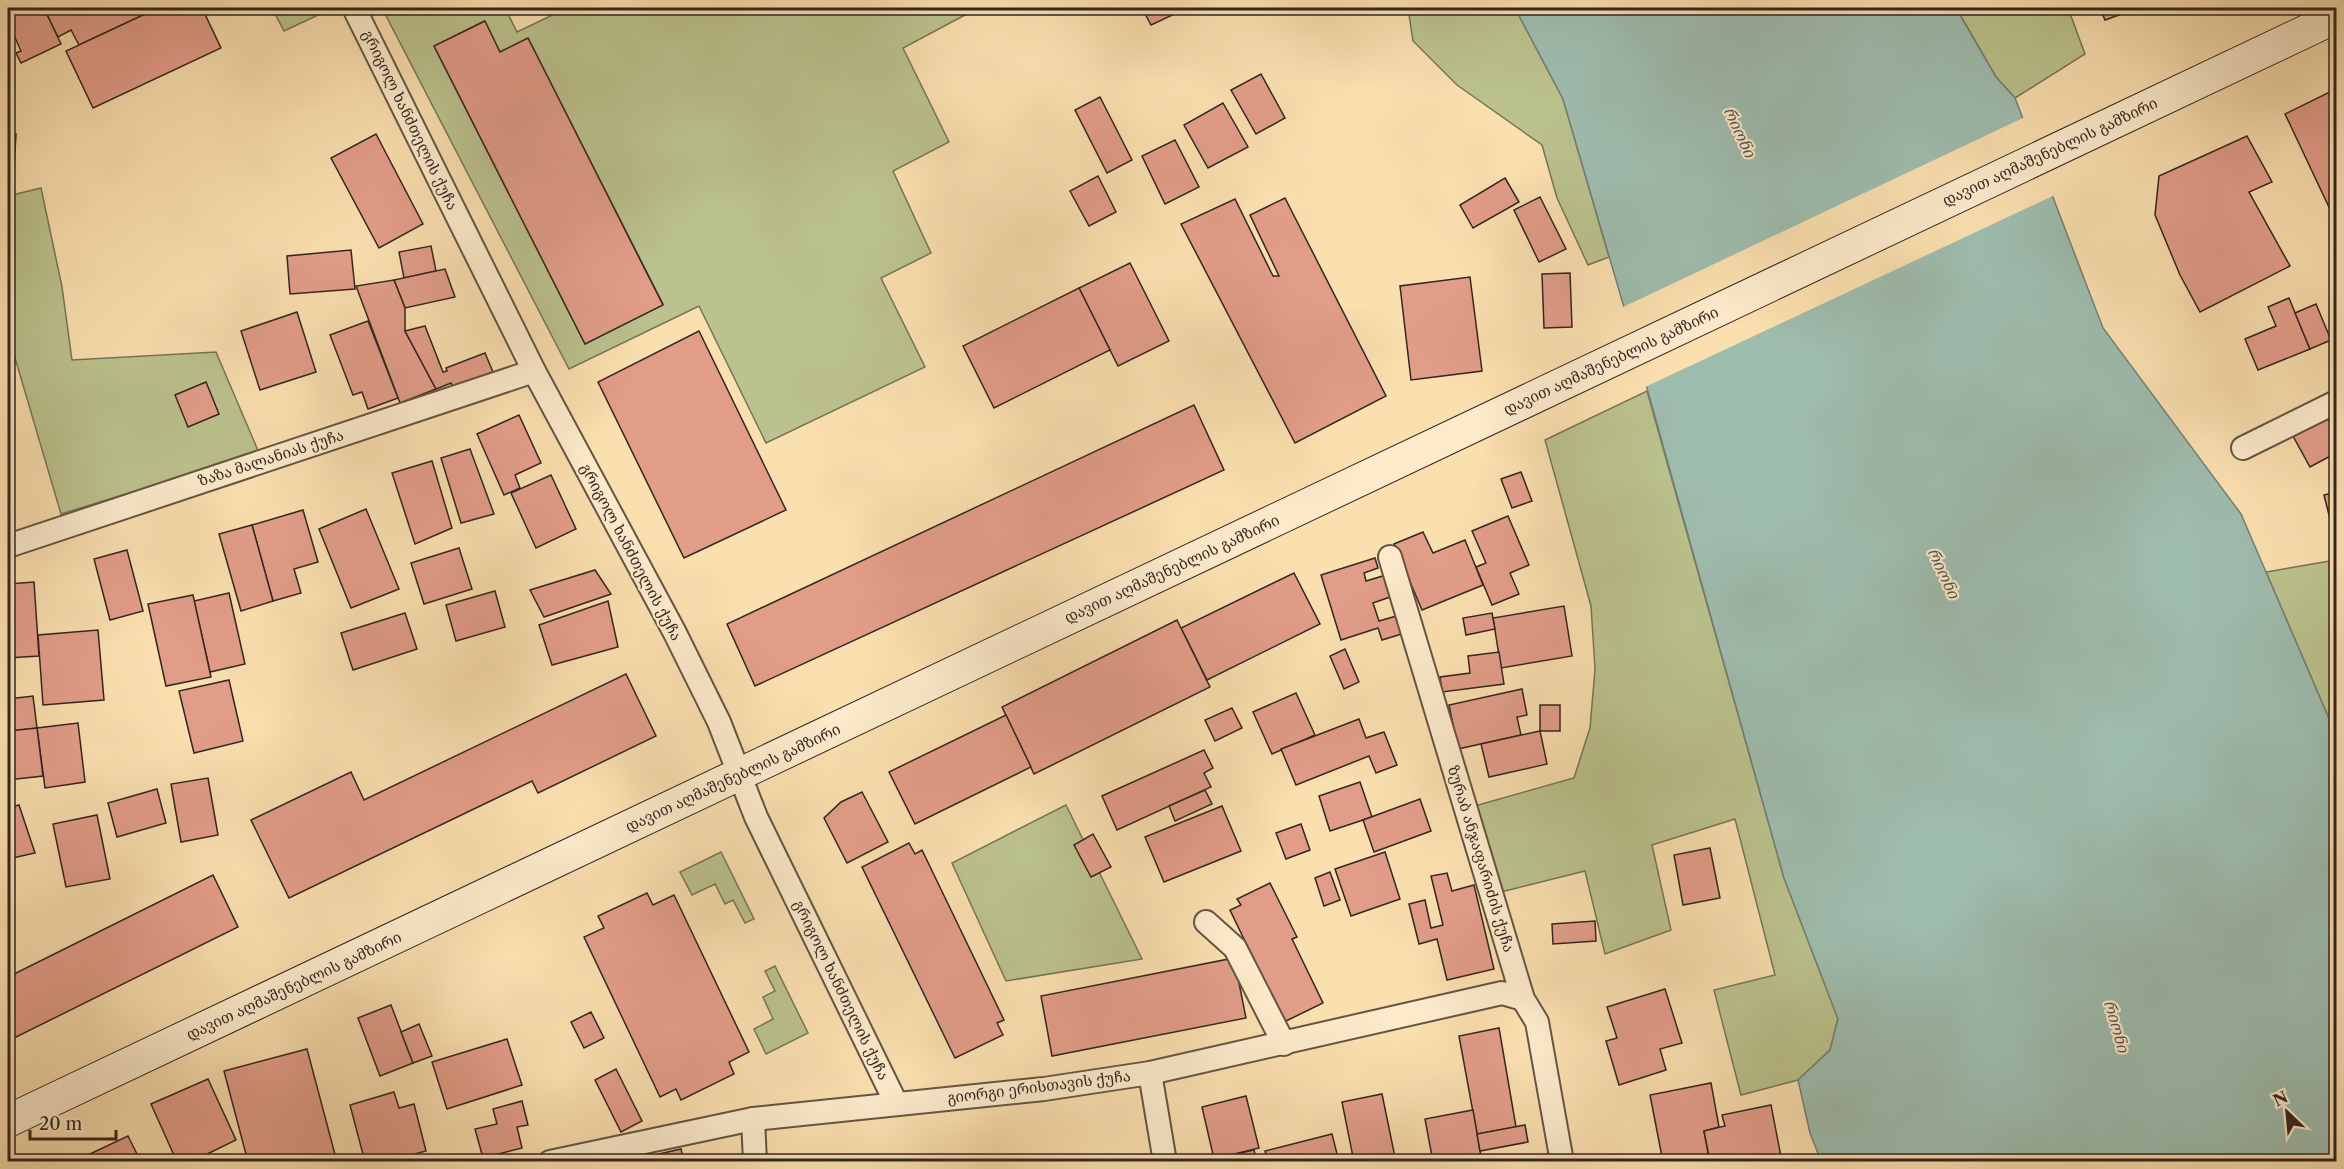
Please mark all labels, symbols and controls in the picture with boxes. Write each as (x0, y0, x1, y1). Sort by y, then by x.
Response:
street label: გრიგოლ ხანძთელის ქუჩა (358, 27, 462, 213)
street label: დავით აღმაშენებლის გამზირი (1939, 93, 2161, 210)
water label: რიონი (1720, 103, 1761, 161)
street label: დავით აღმაშენებლის გამზირი (1500, 302, 1722, 419)
street label: ზაზა მალანიას ქუჩა (196, 425, 346, 490)
street label: გრიგოლ ხანძთელის ქუჩა (577, 460, 686, 644)
street label: დავით აღმაშენებლის გამზირი (1061, 510, 1283, 627)
water label: რიონი (1924, 544, 1965, 602)
street label: დავით აღმაშენებლის გამზირი (622, 719, 844, 836)
street label: ზურაბ ანჯაფარიძის ქუჩა (1444, 763, 1519, 954)
street label: გრიგოლ ხანძთელის ქუჩა (789, 897, 893, 1083)
street label: დავით აღმაშენებლის გამზირი (183, 927, 405, 1044)
water label: რიონი (2100, 997, 2134, 1055)
street label: გიორგი ერისთავის ქუჩა (946, 1066, 1132, 1107)
north arrow (2257, 1082, 2317, 1142)
text: N (2270, 1086, 2291, 1111)
scale bar (30, 1103, 116, 1141)
text: 20 m (39, 1113, 83, 1135)

